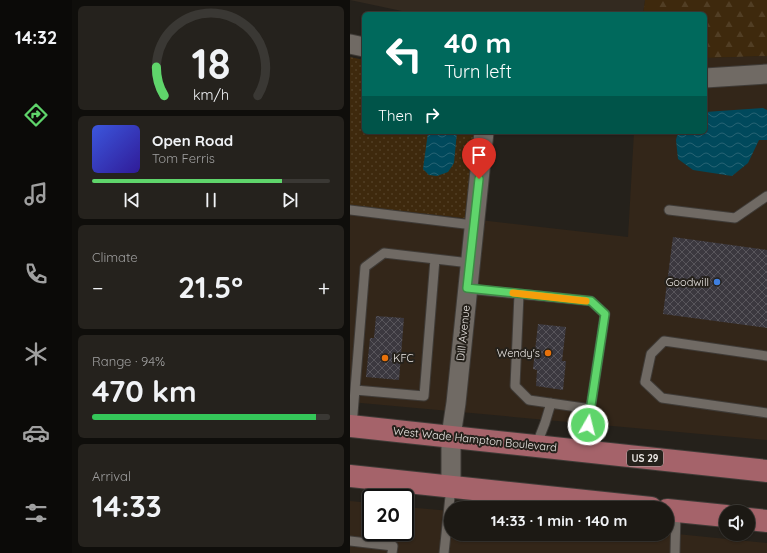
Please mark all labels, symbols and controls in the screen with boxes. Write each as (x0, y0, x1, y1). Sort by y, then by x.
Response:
text: 40 m (444, 25, 511, 60)
text: 14:32 (15, 26, 57, 49)
icon: left (378, 28, 430, 80)
text: 18 (192, 37, 230, 89)
text: Turn left (444, 60, 512, 83)
text: km/h (193, 86, 229, 104)
icon: directions (22, 101, 50, 129)
icon: right (421, 104, 443, 126)
text: Then (378, 106, 413, 125)
text: Open Road (152, 131, 233, 150)
pin (462, 138, 496, 179)
icon: arrive (468, 144, 490, 166)
text: Tom Ferris (152, 150, 215, 166)
icon: music (22, 180, 50, 208)
icon: previous (121, 189, 143, 211)
icon: pause (200, 189, 222, 211)
icon: next (279, 189, 301, 211)
text: Climate (92, 249, 138, 265)
icon: phone (22, 260, 50, 288)
text: 21.5° (178, 268, 243, 306)
text: − (92, 274, 103, 302)
text: + (318, 274, 330, 302)
place label: Goodwill (666, 275, 709, 289)
marker: Goodwill (712, 277, 722, 287)
street label: Dill Avenue (453, 304, 473, 362)
icon: climate (22, 340, 50, 368)
place label: Wendy's (497, 346, 540, 360)
marker: Wendy's (543, 348, 553, 358)
place label: KFC (393, 351, 414, 365)
text: Range · 94% (92, 353, 165, 369)
marker: KFC (380, 353, 390, 363)
text: 470 km (92, 372, 197, 410)
position arrow (567, 404, 609, 446)
icon: car (22, 419, 50, 447)
street label: West Wade Hampton Boulevard (393, 423, 557, 455)
road number: US 29 (627, 450, 663, 466)
text: Arrival (92, 468, 131, 484)
text: 14:33 (92, 487, 162, 525)
speed limit sign: 20 (362, 489, 414, 541)
icon: filters (22, 499, 50, 527)
map controls (719, 505, 755, 541)
button: sound (719, 505, 755, 541)
text: 14:33 · 1 min · 140 m (491, 511, 627, 530)

